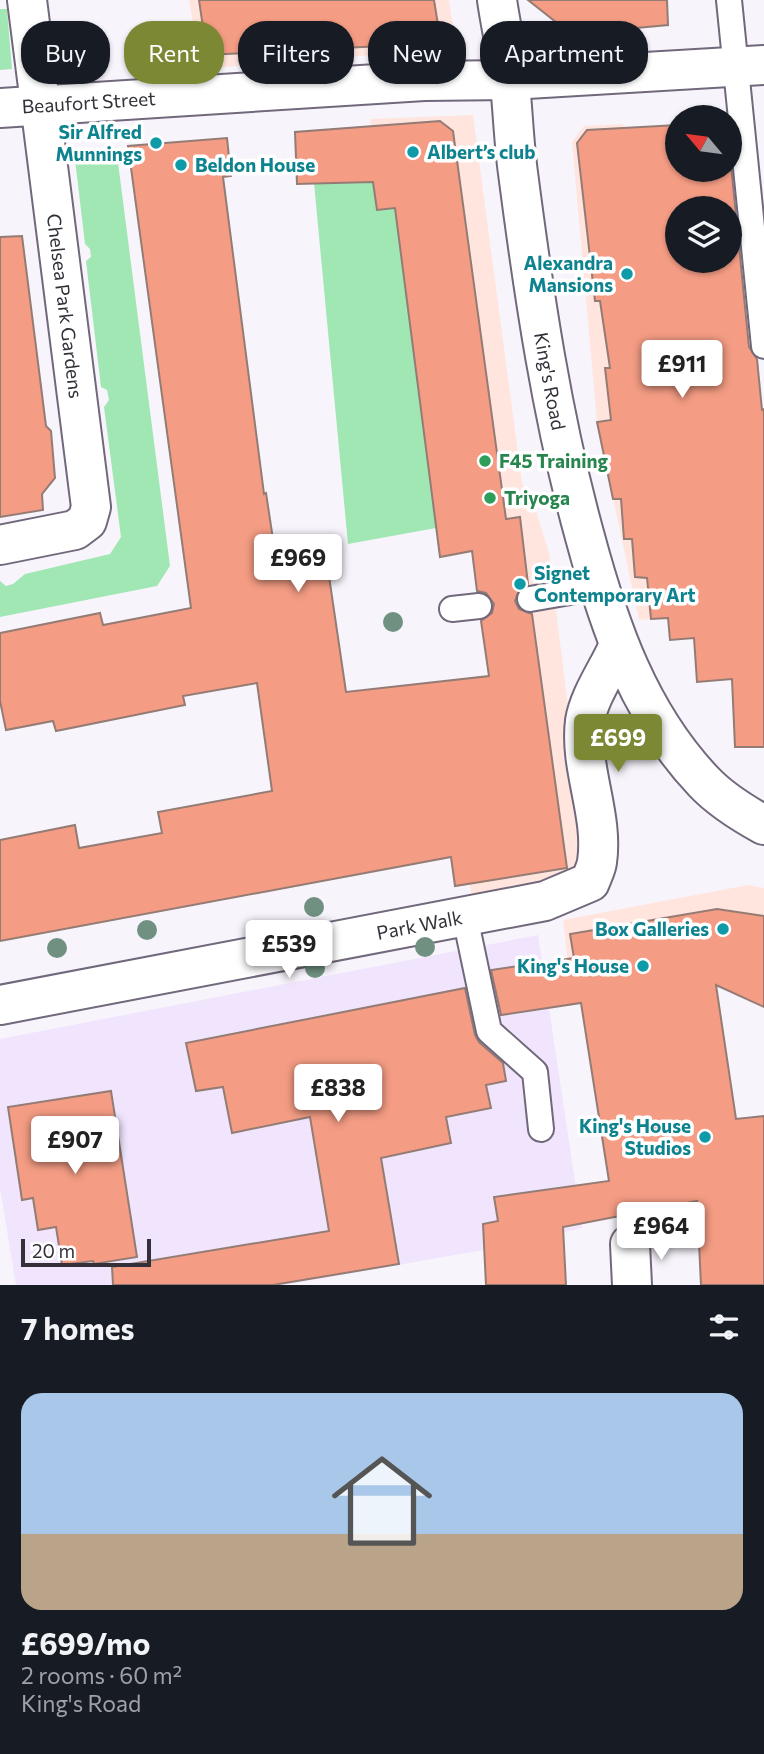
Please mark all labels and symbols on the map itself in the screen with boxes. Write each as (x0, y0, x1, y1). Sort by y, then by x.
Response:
street label: Beaufort Street (21, 86, 157, 118)
north arrow (665, 105, 742, 182)
place label: Sir Alfred Munnings (55, 120, 142, 165)
marker: Sir Alfred Munnings (148, 135, 164, 151)
place label: Albert’s club (427, 140, 535, 163)
marker: Albert’s club (405, 144, 421, 160)
place label: Beldon House (195, 153, 315, 176)
marker: Beldon House (173, 157, 189, 173)
street label: Chelsea Park Gardens (43, 212, 88, 400)
place label: Alexandra Mansions (524, 251, 613, 296)
marker: Alexandra Mansions (619, 266, 635, 282)
street label: King's Road (530, 330, 571, 432)
pin: £911 (641, 340, 723, 400)
place label: F45 Training (499, 449, 608, 472)
marker: F45 Training (477, 453, 493, 469)
place label: Triyoga (504, 486, 570, 509)
marker: Triyoga (482, 490, 498, 506)
pin: £969 (257, 534, 339, 594)
place label: Signet Contemporary Art (534, 561, 696, 606)
marker: Signet Contemporary Art (512, 576, 528, 592)
pin: £699 (577, 714, 659, 774)
street label: Park Walk (375, 905, 464, 944)
place label: Box Galleries (595, 917, 709, 940)
pin: £539 (248, 920, 330, 980)
marker: Box Galleries (715, 921, 731, 937)
place label: King's House (517, 954, 629, 977)
marker: King's House (635, 958, 651, 974)
pin: £838 (297, 1064, 379, 1124)
place label: King's House Studios (579, 1114, 691, 1159)
pin: £907 (34, 1116, 116, 1176)
marker: King's House Studios (697, 1129, 713, 1145)
pin: £964 (620, 1202, 702, 1262)
scale bar (21, 1236, 150, 1268)

